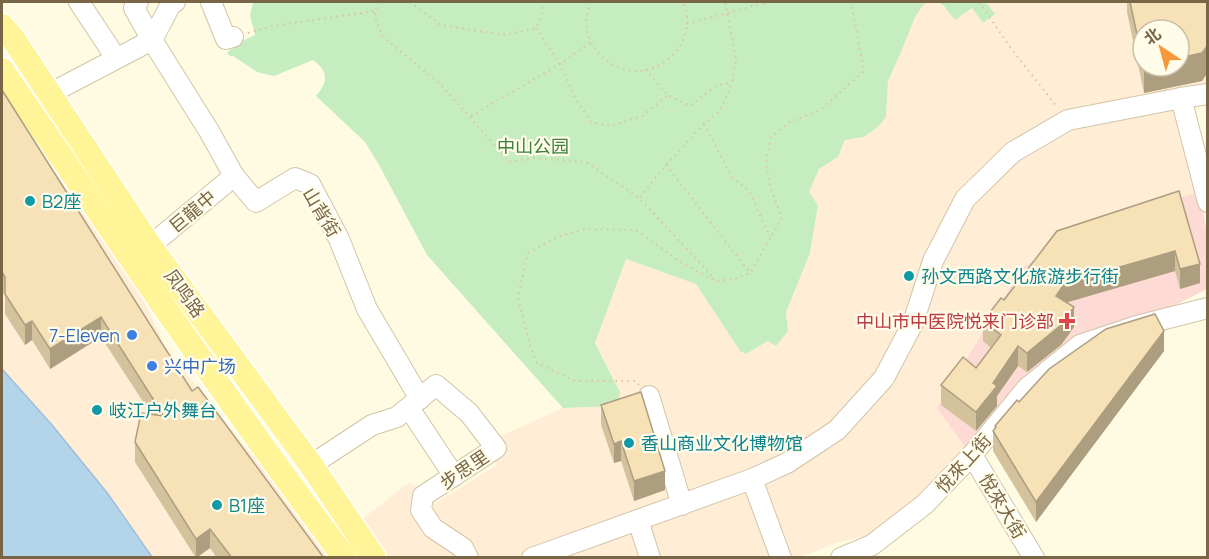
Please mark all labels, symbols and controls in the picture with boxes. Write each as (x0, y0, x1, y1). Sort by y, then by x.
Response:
north arrow (1131, 18, 1191, 78)
text: 北 (1139, 22, 1165, 49)
park label: 中山公园 (497, 134, 569, 158)
street label: 山背街 (298, 183, 346, 241)
street label: 巨龍中 (164, 184, 220, 238)
place label: B2座 (42, 189, 81, 213)
marker: B2座 (23, 194, 37, 208)
street label: 凤鸣路 (159, 264, 211, 322)
place label: 孙文西路文化旅游步行街 (921, 264, 1119, 288)
marker: 孙文西路文化旅游步行街 (902, 269, 916, 283)
place label: 中山市中医院悦来门诊部 (856, 309, 1054, 333)
marker: 中山市中医院悦来门诊部 (1058, 312, 1076, 330)
place label: 7-Eleven (49, 323, 120, 347)
marker: 7-Eleven (125, 328, 139, 342)
place label: 兴中广场 (164, 354, 236, 378)
marker: 兴中广场 (145, 359, 159, 373)
place label: 岐江户外舞台 (109, 398, 217, 422)
marker: 岐江户外舞台 (90, 403, 104, 417)
street label: 悅來上街 (930, 428, 996, 498)
place label: 香山商业文化博物馆 (641, 431, 803, 455)
marker: 香山商业文化博物馆 (622, 436, 636, 450)
street label: 步思里 (435, 444, 493, 494)
street label: 悅來大街 (974, 469, 1032, 543)
place label: B1座 (229, 493, 265, 517)
marker: B1座 (210, 498, 224, 512)

